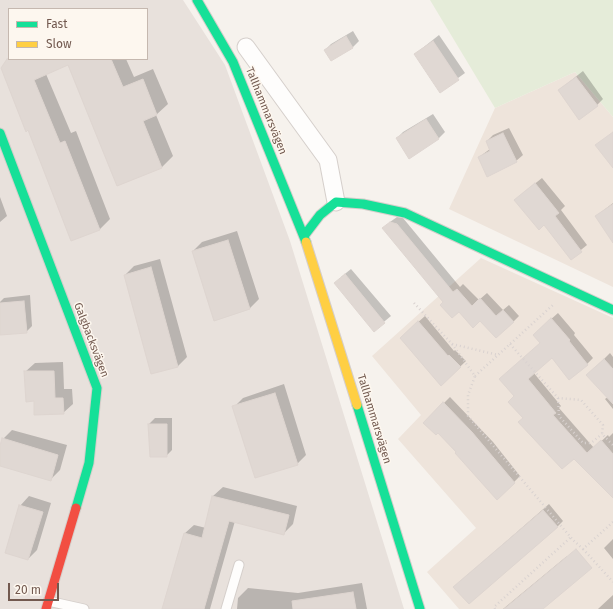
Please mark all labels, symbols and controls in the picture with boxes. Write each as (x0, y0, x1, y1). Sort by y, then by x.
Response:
legend (8, 8, 148, 60)
text: Fast (46, 17, 68, 31)
text: Slow (46, 37, 72, 51)
street label: Tallhammarsvägen (242, 65, 290, 157)
street label: Galgbacksvägen (71, 301, 111, 379)
street label: Tallhammarsvägen (354, 373, 394, 465)
scale bar (10, 575, 61, 601)
text: 20 m (15, 583, 41, 597)

